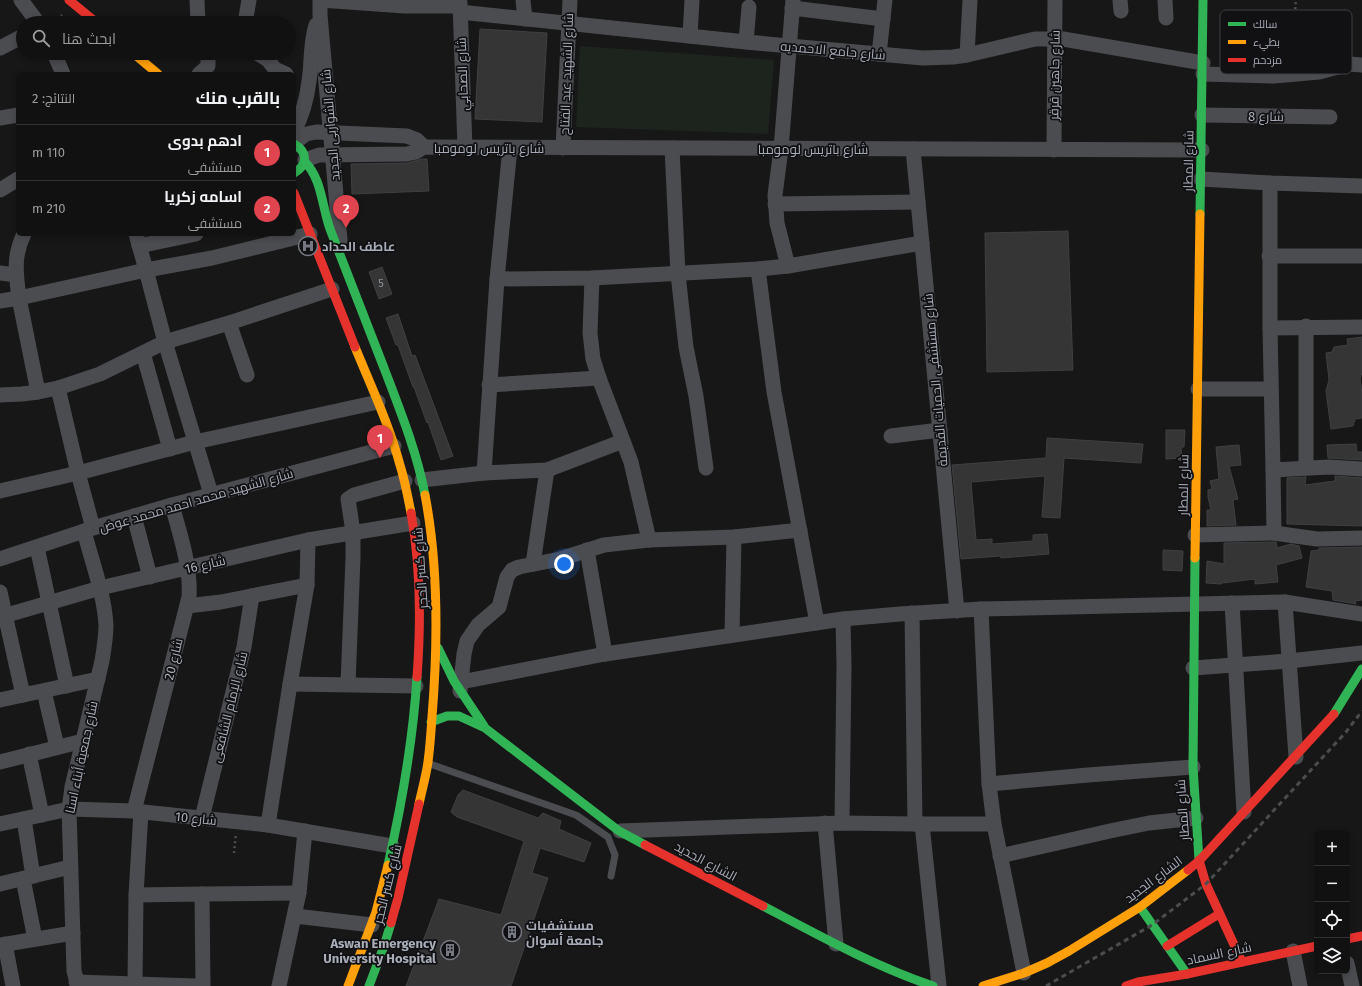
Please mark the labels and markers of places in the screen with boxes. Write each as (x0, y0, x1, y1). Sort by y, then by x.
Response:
pin: 2 (333, 195, 359, 228)
hospital icon: عاطف الحداد (297, 235, 319, 257)
place label: عاطف الحداد (322, 239, 395, 254)
pin: 1 (367, 425, 393, 458)
place label: مستشفيات جامعة أسوان (526, 918, 603, 949)
building icon: مستشفيات جامعة أسوان (501, 921, 523, 943)
place label: Aswan Emergency University Hospital (323, 936, 436, 966)
building icon: Aswan Emergency University Hospital (439, 939, 461, 961)

